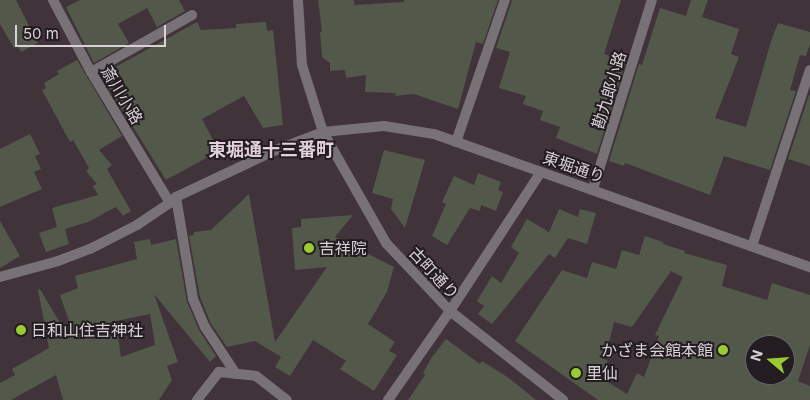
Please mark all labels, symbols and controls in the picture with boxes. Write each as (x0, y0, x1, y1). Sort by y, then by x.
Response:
scale bar (18, 15, 169, 47)
text: 50 m (23, 24, 59, 43)
street label: 勘九郎小路 (588, 49, 630, 131)
street label: 斎川小路 (97, 63, 147, 127)
district label: 東堀通十三番町 (208, 139, 334, 161)
street label: 東堀通り (541, 148, 607, 186)
place label: 吉祥院 (319, 238, 367, 258)
marker: 吉祥院 (303, 242, 315, 254)
street label: 古町通り (405, 243, 463, 303)
place label: 日和山住吉神社 (31, 320, 143, 340)
marker: 日和山住吉神社 (15, 324, 27, 336)
north arrow (745, 335, 795, 385)
place label: かざま会館本館 (601, 340, 713, 360)
marker: かざま会館本館 (717, 344, 729, 356)
text: N (746, 348, 766, 363)
place label: 里仙 (586, 363, 618, 383)
marker: 里仙 (570, 367, 582, 379)

